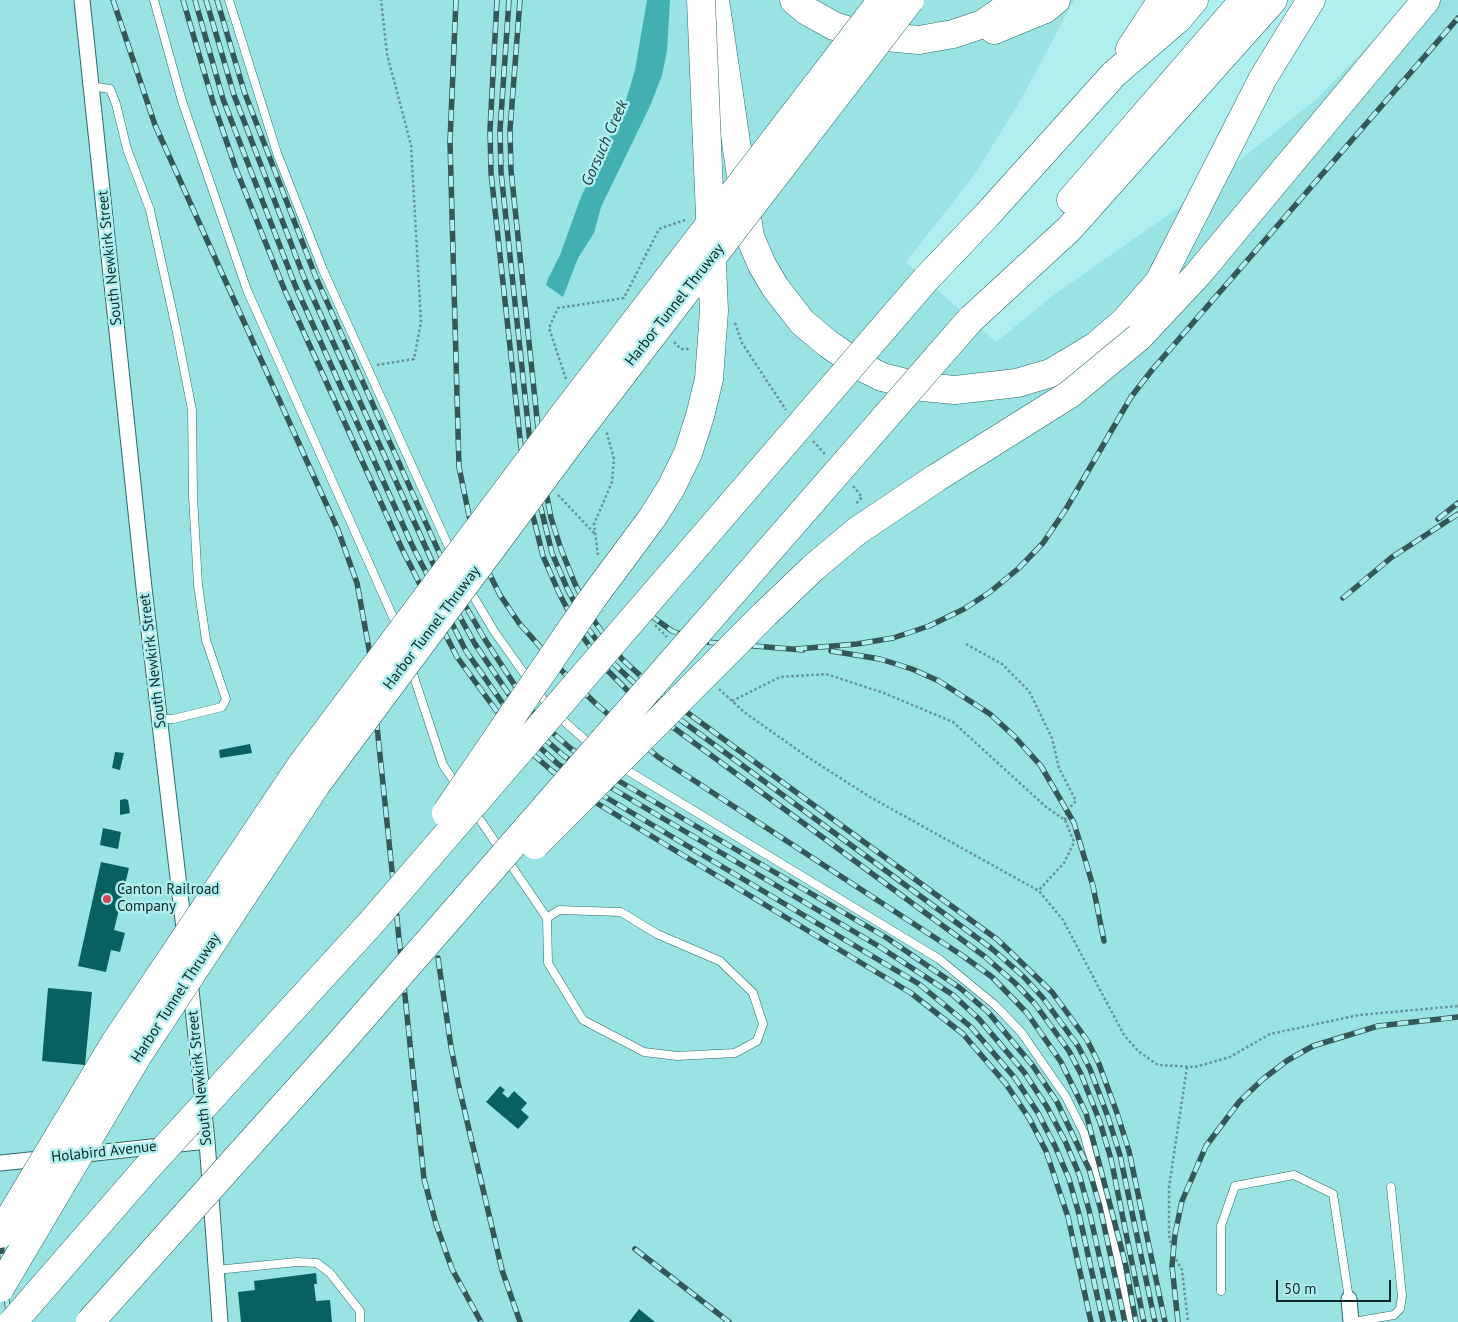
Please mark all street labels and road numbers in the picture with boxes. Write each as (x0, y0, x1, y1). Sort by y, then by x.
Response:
street label: South Newkirk Street (94, 190, 126, 326)
street label: Harbor Tunnel Thruway (622, 240, 728, 370)
street label: Harbor Tunnel Thruway (380, 563, 484, 693)
street label: South Newkirk Street (136, 593, 170, 729)
street label: Harbor Tunnel Thruway (128, 930, 224, 1066)
street label: South Newkirk Street (184, 1010, 216, 1146)
street label: Holabird Avenue (50, 1138, 158, 1166)

